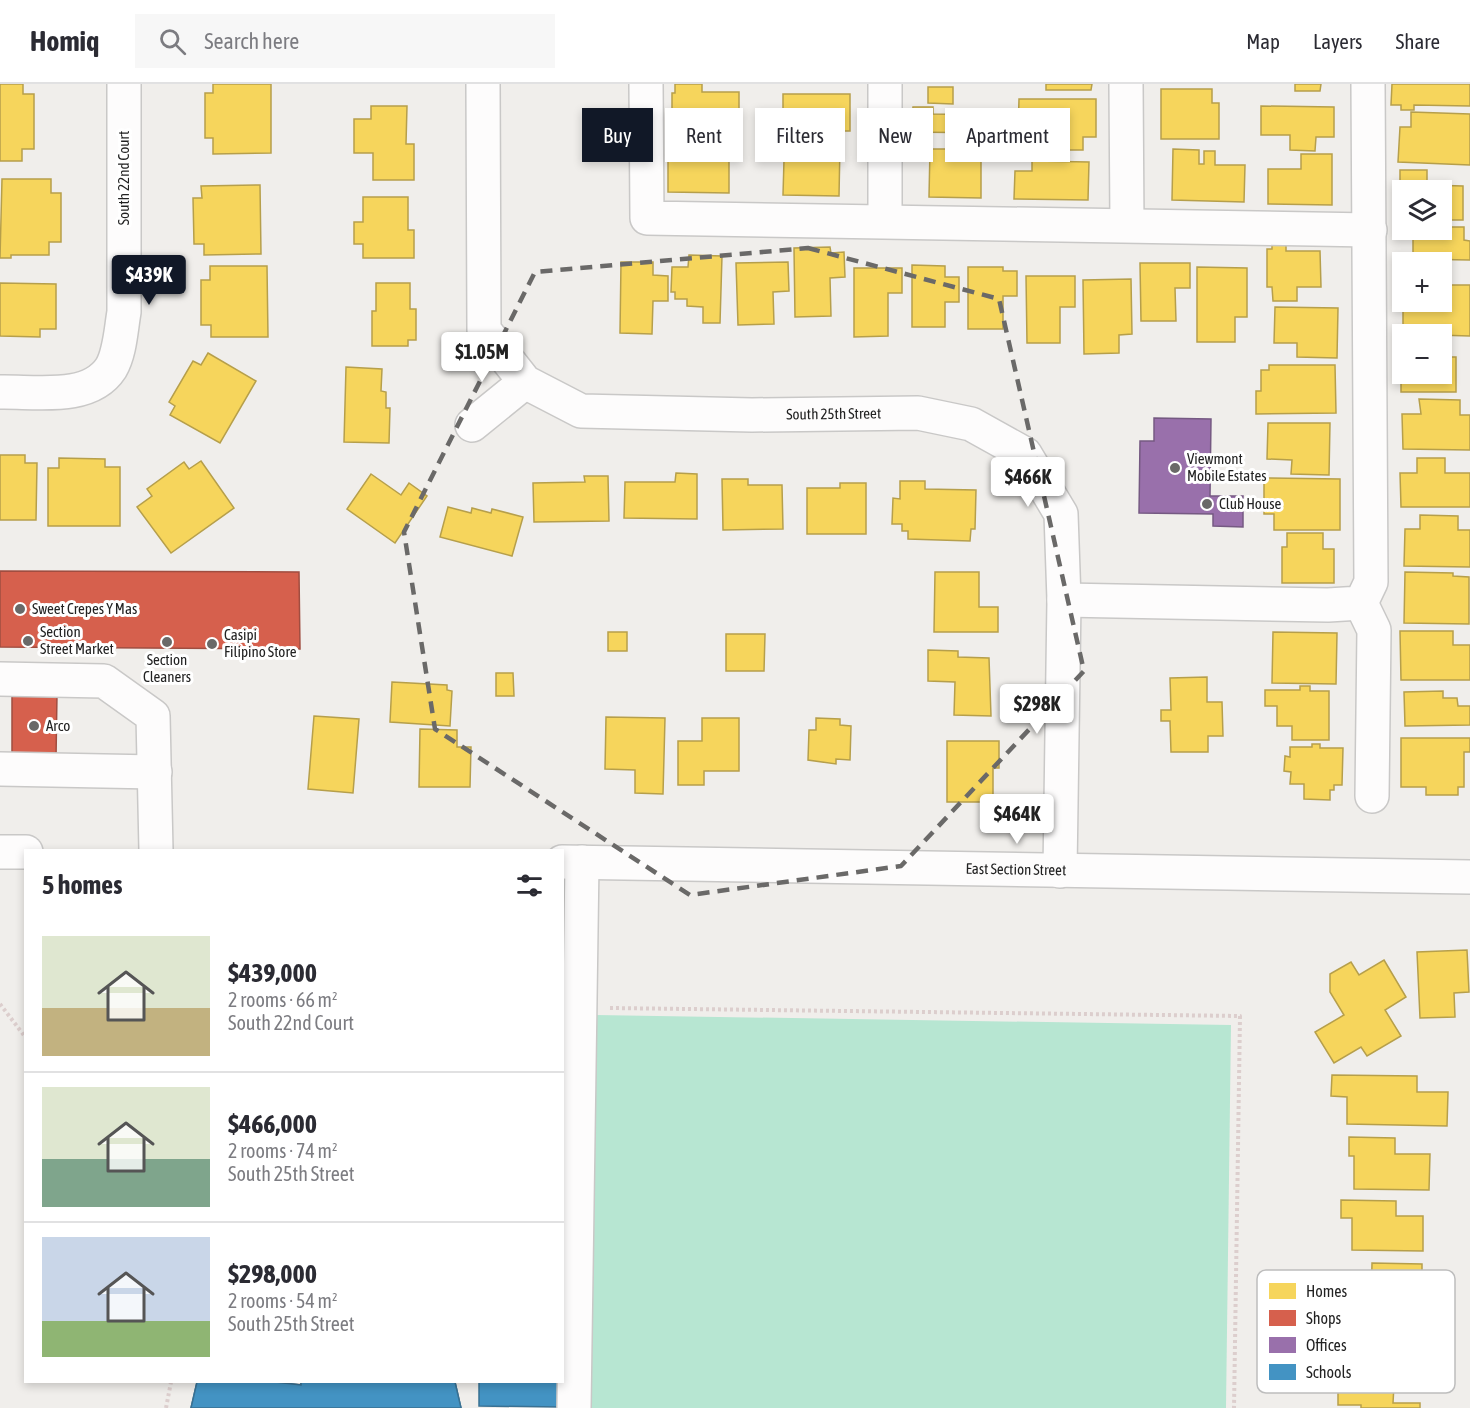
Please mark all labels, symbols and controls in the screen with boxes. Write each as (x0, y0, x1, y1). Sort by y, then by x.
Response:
search box (135, 14, 555, 68)
text: Homiq (30, 25, 99, 57)
icon: search (156, 25, 189, 58)
text: Search here (204, 28, 299, 54)
text: Map (1246, 29, 1280, 53)
text: Layers (1313, 29, 1363, 53)
text: Share (1396, 29, 1440, 53)
chip: Buy (582, 108, 653, 162)
chip: Rent (665, 108, 743, 162)
chip: Filters (755, 108, 845, 162)
chip: New (857, 108, 933, 162)
chip: Apartment (945, 108, 1070, 162)
street label: South 22nd Court (115, 131, 132, 225)
map controls (1392, 180, 1452, 384)
button: layers (1392, 180, 1452, 240)
button: + (1392, 252, 1452, 312)
pin: $439K (107, 255, 191, 306)
text: $439K (126, 263, 172, 286)
button: − (1392, 324, 1452, 384)
pin: $1.05M (433, 332, 531, 383)
text: $1.05M (455, 340, 509, 363)
street label: South 25th Street (786, 404, 881, 423)
place label: Viewmont Mobile Estates (1187, 450, 1267, 484)
pin: $466K (986, 457, 1070, 508)
marker: Viewmont Mobile Estates (1168, 461, 1182, 475)
text: $466K (1005, 465, 1051, 488)
place label: Club House (1219, 495, 1281, 512)
marker: Club House (1200, 497, 1214, 511)
place label: Sweet Crepes Y Mas (32, 600, 137, 617)
marker: Sweet Crepes Y Mas (13, 602, 27, 616)
place label: Section Street Market (40, 623, 114, 657)
place label: Casipi Filipino Store (224, 626, 297, 660)
marker: Section Street Market (21, 634, 35, 648)
marker: Section Cleaners (160, 635, 174, 649)
marker: Casipi Filipino Store (205, 637, 219, 651)
place label: Section Cleaners (143, 651, 191, 685)
pin: $298K (995, 684, 1079, 735)
text: $298K (1014, 692, 1060, 715)
place label: Arco (46, 717, 70, 734)
marker: Arco (27, 719, 41, 733)
pin: $464K (975, 794, 1059, 845)
text: $464K (994, 802, 1040, 825)
street label: East Section Street (965, 860, 1067, 878)
icon: filters (513, 869, 546, 902)
text: 5 homes (42, 870, 122, 900)
text: $439,000 (228, 958, 317, 988)
icon: home (90, 960, 162, 1032)
text: 2 rooms · 66 m² (228, 988, 338, 1011)
text: South 22nd Court (228, 1011, 354, 1034)
text: $466,000 (228, 1109, 317, 1139)
icon: home (90, 1111, 162, 1183)
text: 2 rooms · 74 m² (228, 1139, 338, 1162)
text: South 25th Street (228, 1162, 355, 1185)
text: $298,000 (228, 1259, 317, 1289)
icon: home (90, 1261, 162, 1333)
legend (1257, 1270, 1455, 1393)
text: Homes (1306, 1282, 1348, 1300)
text: 2 rooms · 54 m² (228, 1289, 338, 1312)
text: Shops (1306, 1309, 1342, 1328)
text: South 25th Street (228, 1312, 355, 1335)
text: Offices (1306, 1336, 1347, 1354)
text: Schools (1306, 1363, 1352, 1381)

